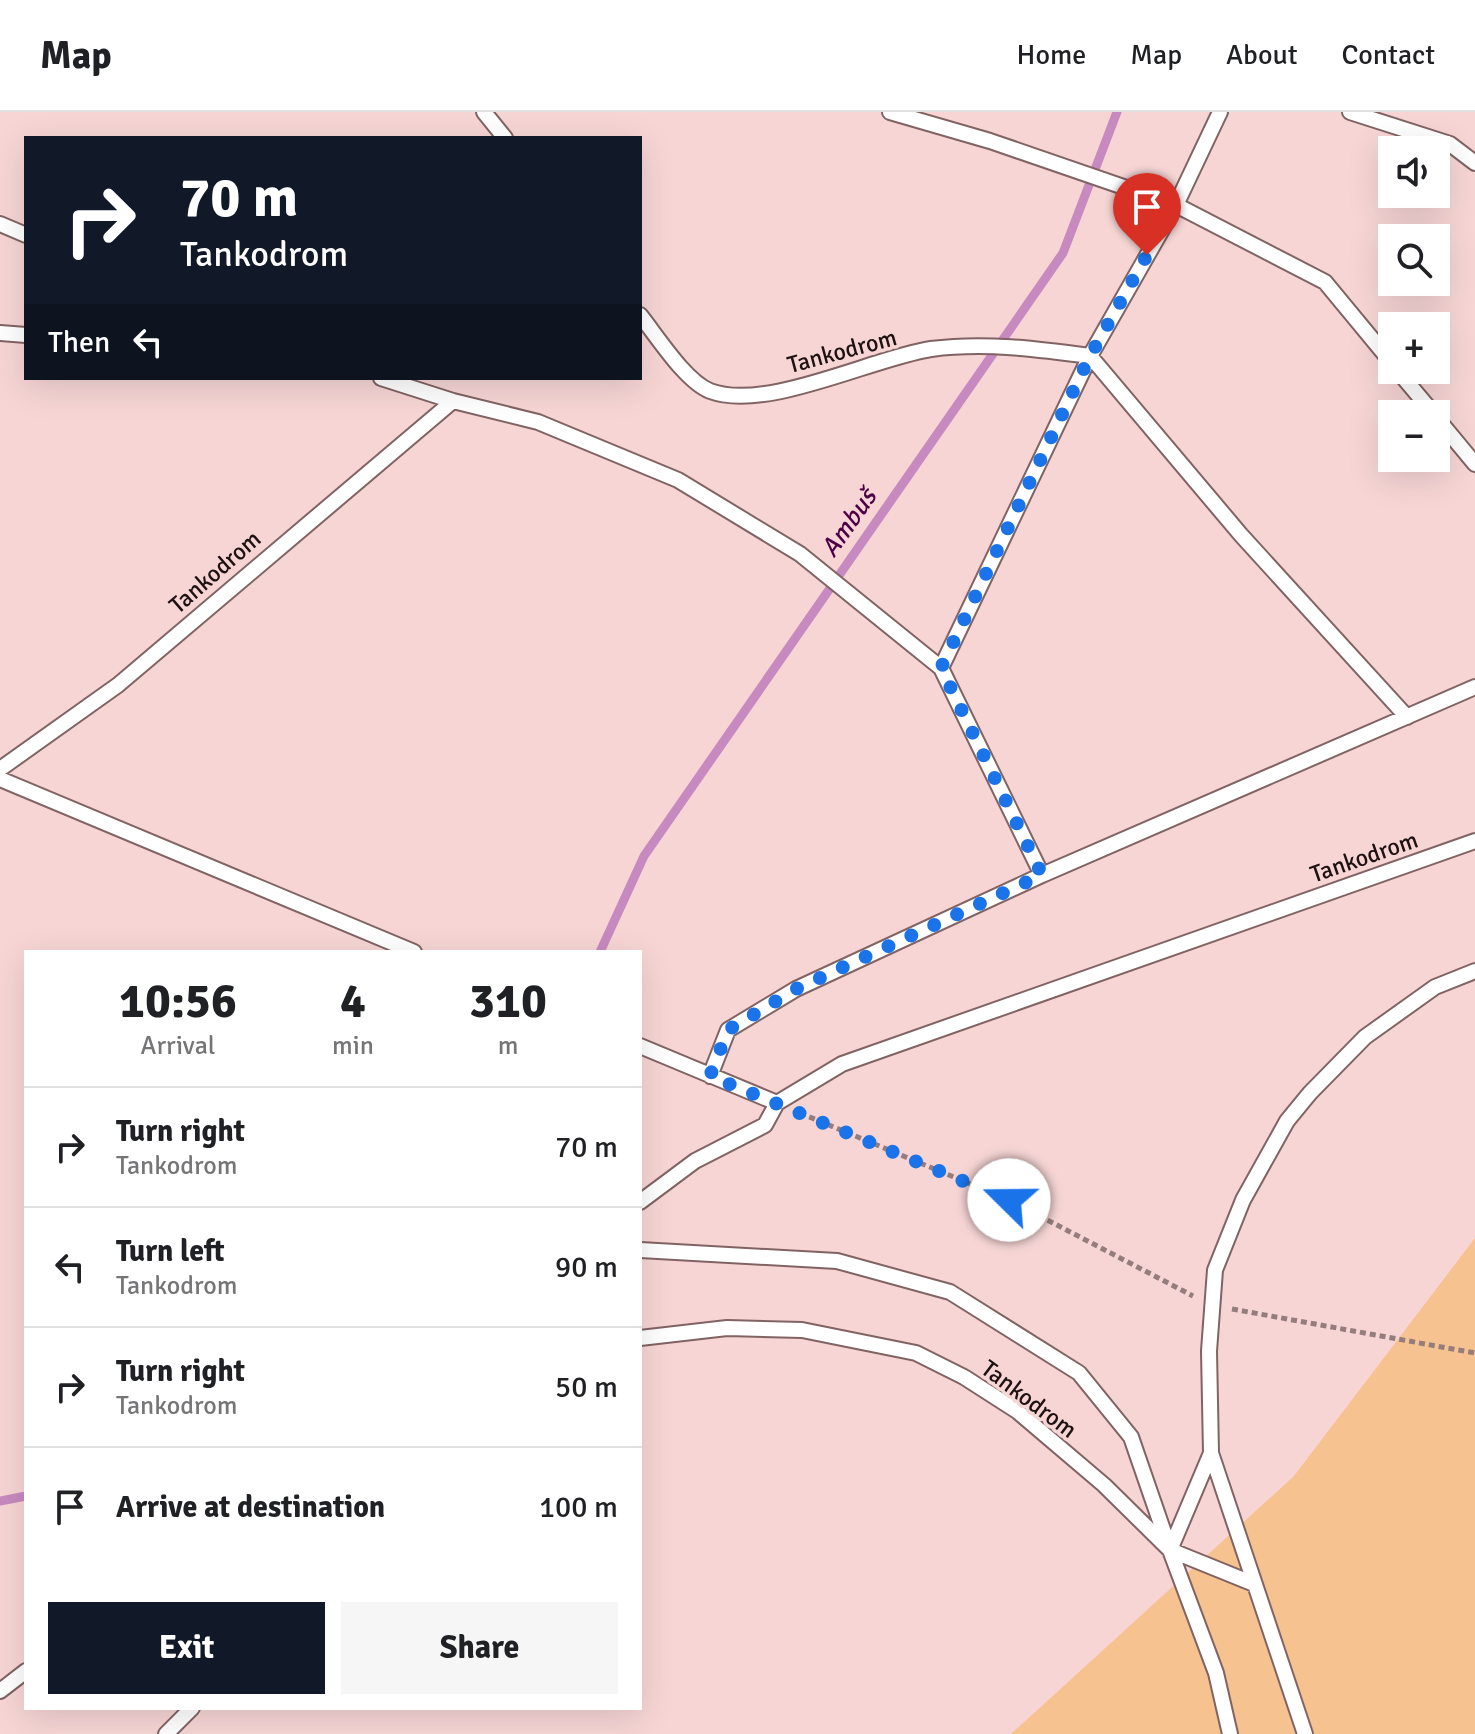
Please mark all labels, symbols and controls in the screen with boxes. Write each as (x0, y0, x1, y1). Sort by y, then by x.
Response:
text: Map (40, 32, 112, 79)
text: Home (1017, 38, 1086, 72)
text: Map (1130, 38, 1182, 72)
text: About (1226, 38, 1298, 72)
text: Contact (1342, 38, 1435, 72)
map controls (1378, 136, 1450, 472)
button: sound (1378, 136, 1450, 208)
text: 70 m (180, 163, 298, 232)
icon: right (48, 168, 152, 272)
pin (1113, 173, 1181, 255)
icon: arrive (1125, 185, 1169, 229)
button: search (1378, 224, 1450, 296)
text: Tankodrom (180, 232, 348, 277)
button: + (1378, 312, 1450, 384)
icon: left (126, 320, 170, 364)
street label: Tankodrom (784, 322, 900, 380)
text: Then (48, 324, 110, 361)
button: − (1378, 400, 1450, 472)
water label: Ambuš (814, 481, 885, 563)
street label: Tankodrom (163, 524, 267, 620)
street label: Tankodrom (1306, 825, 1422, 889)
text: 10:56 (119, 972, 237, 1031)
text: 4 (340, 972, 366, 1031)
text: 310 (469, 972, 547, 1031)
text: Arrival (141, 1030, 215, 1062)
text: min (332, 1030, 374, 1062)
text: m (498, 1030, 518, 1062)
text: Turn right (116, 1113, 245, 1150)
icon: right (48, 1125, 92, 1169)
text: 70 m (555, 1129, 618, 1166)
text: Tankodrom (116, 1150, 237, 1182)
position arrow (967, 1158, 1051, 1242)
text: Turn left (116, 1233, 225, 1270)
icon: left (48, 1245, 92, 1289)
text: 90 m (555, 1249, 618, 1286)
text: Tankodrom (116, 1270, 237, 1302)
text: Turn right (116, 1353, 245, 1390)
street label: Tankodrom (975, 1353, 1083, 1445)
icon: right (48, 1365, 92, 1409)
text: 50 m (555, 1369, 618, 1406)
text: Tankodrom (116, 1390, 237, 1422)
icon: arrive (48, 1485, 92, 1529)
text: Arrive at destination (116, 1489, 385, 1526)
text: 100 m (539, 1489, 618, 1526)
button: Exit (48, 1602, 325, 1694)
button: Share (341, 1602, 618, 1694)

